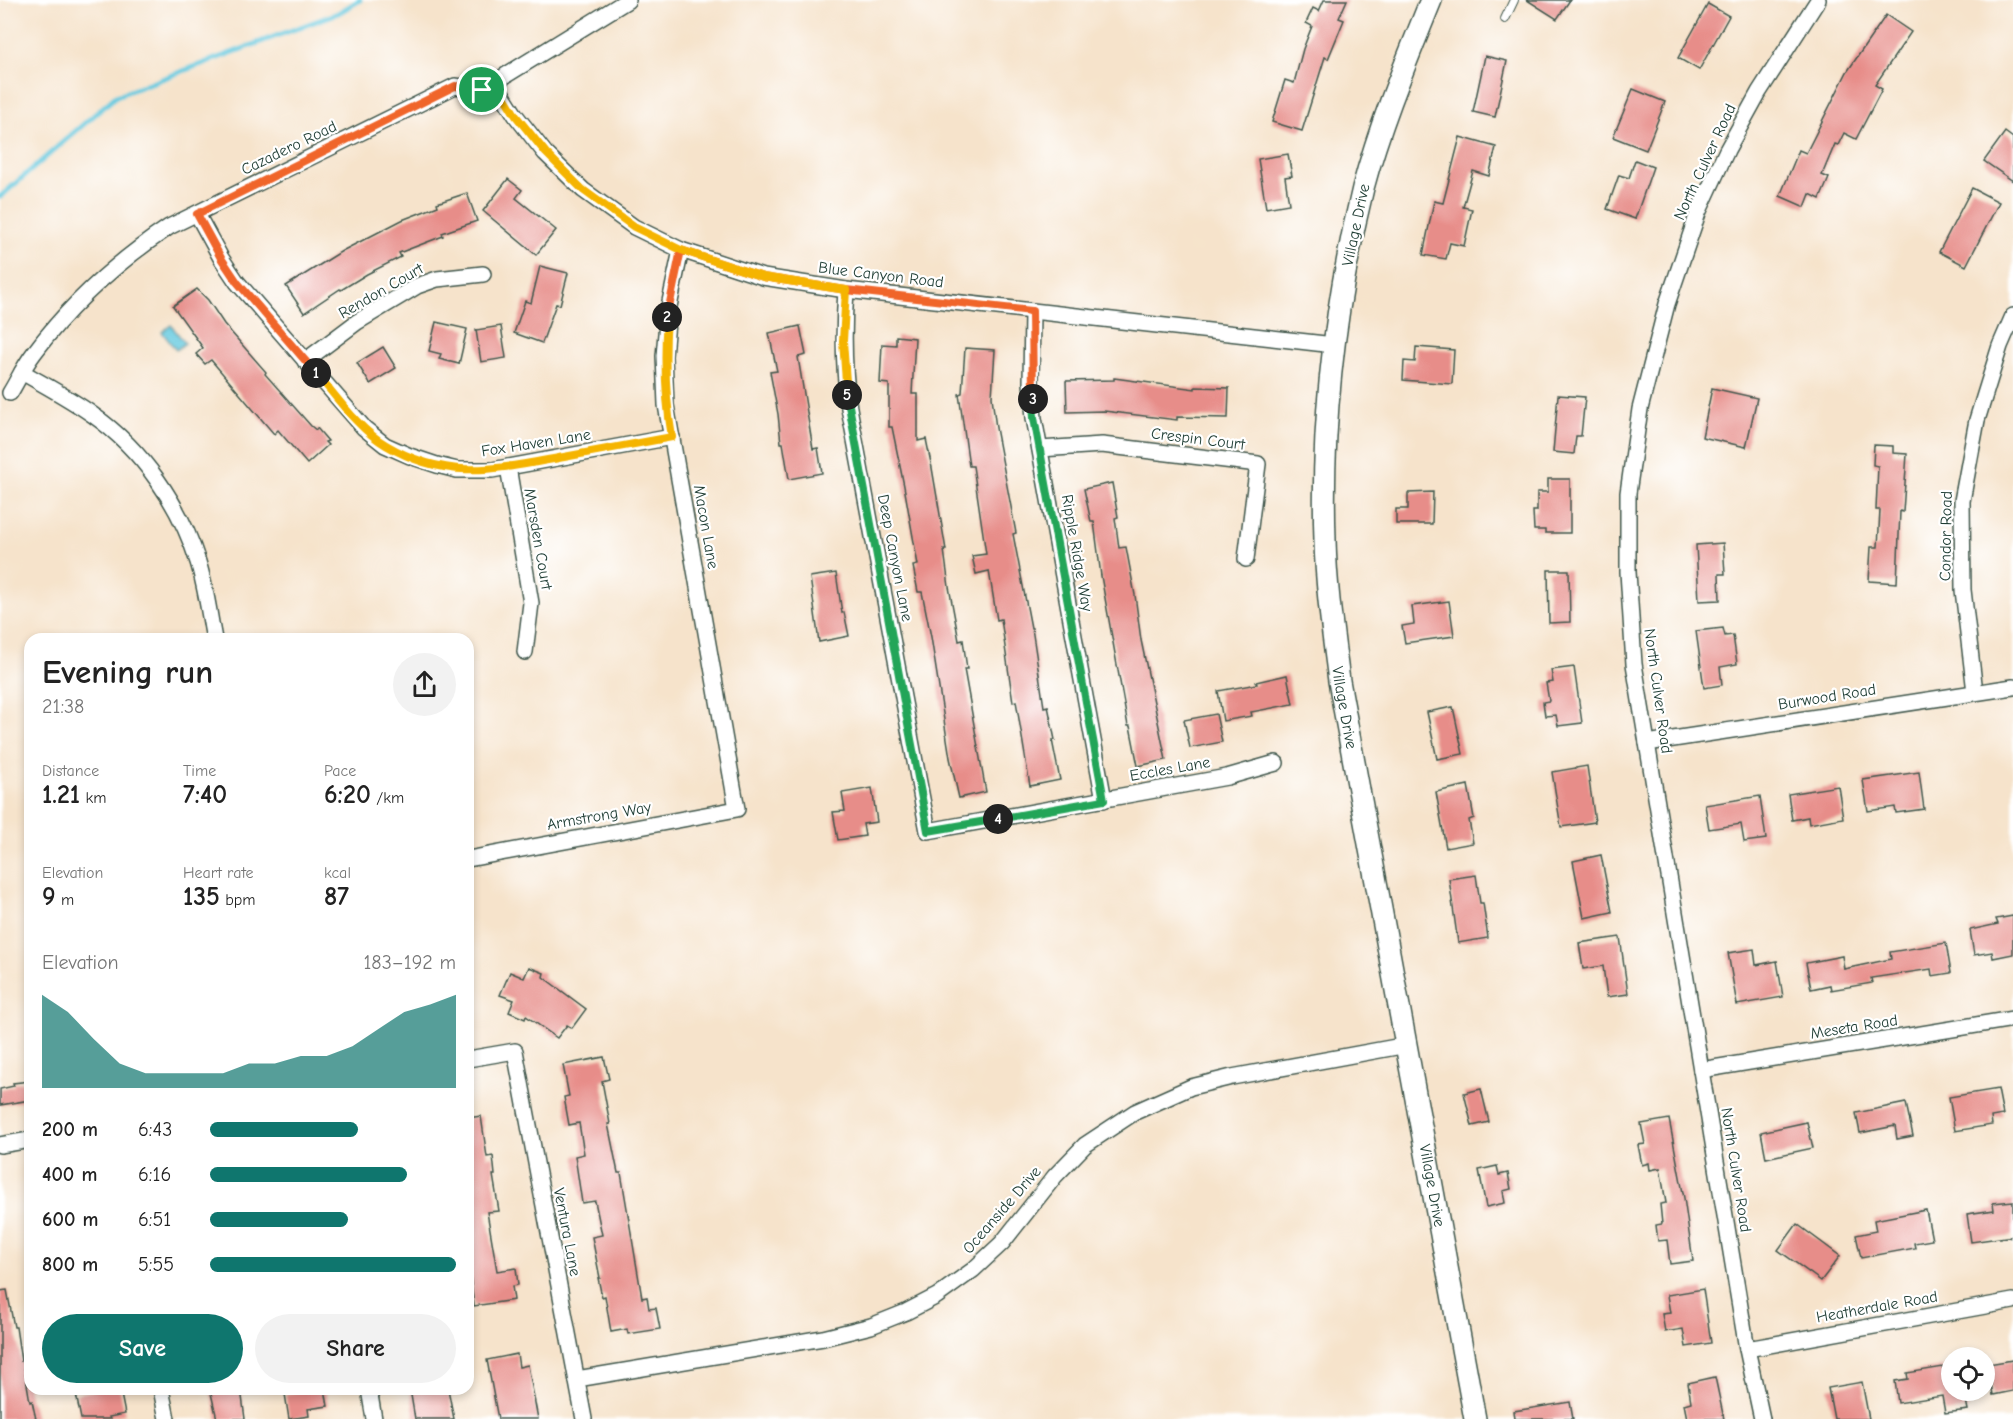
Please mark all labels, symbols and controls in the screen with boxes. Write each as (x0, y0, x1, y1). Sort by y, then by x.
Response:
pin (456, 64, 507, 115)
icon: arrive (465, 73, 498, 106)
street label: North Culver Road (1670, 101, 1740, 223)
street label: Cazadero Road (238, 117, 340, 179)
street label: Village Drive (1338, 182, 1374, 268)
street label: Blue Canyon Road (817, 258, 945, 292)
street label: Rendon Court (335, 259, 427, 322)
pin: 2 (652, 302, 682, 332)
text: 2 (663, 308, 671, 326)
pin: 1 (301, 358, 331, 388)
text: 1 (313, 364, 319, 382)
pin: 5 (832, 380, 862, 410)
pin: 3 (1018, 384, 1048, 414)
text: 5 (843, 386, 851, 404)
text: 3 (1029, 390, 1037, 408)
street label: Crespin Court (1150, 424, 1246, 454)
street label: Fox Haven Lane (480, 425, 592, 461)
street label: Macon Lane (690, 484, 722, 570)
street label: Marsden Court (520, 487, 556, 592)
street label: Condor Road (1936, 491, 1956, 581)
street label: Deep Canyon Lane (874, 493, 916, 623)
street label: Ripple Ridge Way (1058, 493, 1096, 614)
street label: North Culver Road (1640, 627, 1676, 755)
text: Evening run (42, 653, 213, 691)
button: share (393, 653, 456, 716)
street label: Village Drive (1328, 665, 1360, 750)
street label: Burwood Road (1777, 680, 1877, 714)
text: 21:38 (42, 695, 84, 718)
street label: Eccles Lane (1128, 753, 1212, 785)
text: Distance (42, 762, 99, 780)
text: Time (183, 762, 216, 780)
text: Pace (324, 762, 356, 780)
text: 1.21 (42, 780, 80, 810)
text: 7:40 (183, 780, 227, 810)
text: 6:20 (324, 780, 371, 810)
text: km (80, 789, 106, 807)
text: /km (371, 789, 404, 807)
street label: Armstrong Way (545, 798, 653, 834)
pin: 4 (983, 804, 1013, 834)
text: 4 (994, 810, 1002, 828)
text: Elevation (42, 864, 103, 882)
text: Heart rate (183, 864, 254, 882)
text: kcal (324, 864, 351, 882)
text: 9 (42, 882, 56, 912)
text: 135 (183, 882, 220, 912)
text: 87 (324, 882, 349, 912)
text: m (56, 891, 74, 909)
text: bpm (220, 891, 255, 909)
text: Elevation (42, 951, 119, 974)
text: 183–192 m (363, 951, 456, 974)
street label: Meseta Road (1809, 1011, 1899, 1043)
street label: North Culver Road (1717, 1106, 1755, 1234)
text: 200 m (42, 1118, 98, 1141)
text: 6:43 (138, 1118, 172, 1141)
street label: Village Drive (1416, 1143, 1448, 1228)
text: 400 m (42, 1163, 97, 1186)
text: 6:16 (138, 1163, 171, 1186)
street label: Oceanside Drive (959, 1163, 1045, 1257)
street label: Ventura Lane (550, 1186, 584, 1278)
text: 600 m (42, 1208, 98, 1231)
text: 6:51 (138, 1208, 171, 1231)
text: 800 m (42, 1253, 98, 1276)
text: 5:55 (138, 1253, 174, 1276)
street label: Heatherdale Road (1815, 1287, 1939, 1327)
button: Save (42, 1314, 243, 1383)
button: Share (255, 1314, 456, 1383)
map controls (1941, 1347, 1995, 1401)
button: locate (1941, 1347, 1995, 1401)

